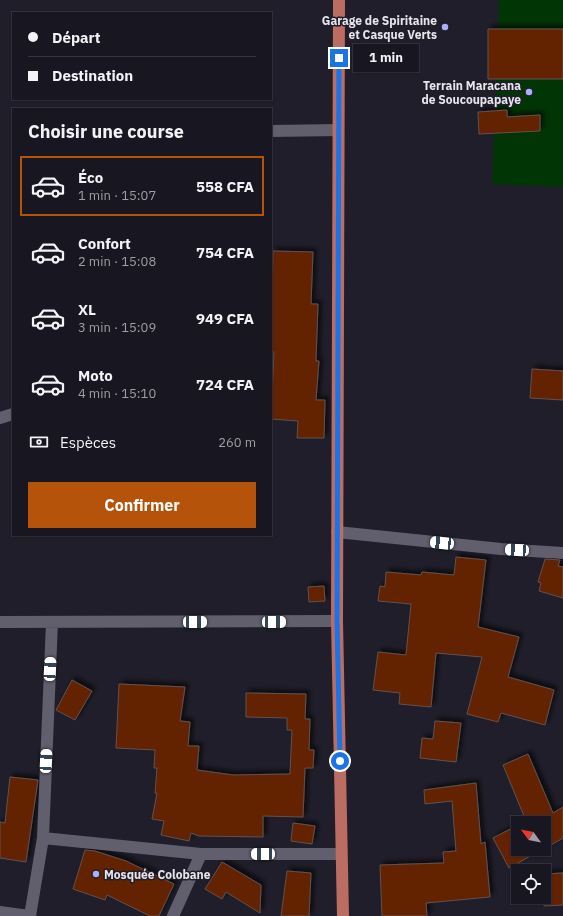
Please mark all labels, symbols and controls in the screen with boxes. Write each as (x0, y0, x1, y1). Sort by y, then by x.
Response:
place label: Garage de Spiritaine et Casque Verts (322, 13, 437, 42)
marker: Garage de Spiritaine et Casque Verts (440, 22, 450, 32)
text: Départ (52, 28, 100, 47)
callout: 1 min (353, 44, 419, 72)
route end (330, 49, 348, 67)
text: 1 min (369, 49, 403, 66)
text: Destination (52, 66, 133, 85)
place label: Terrain Maracana de Soucoupapaye (421, 78, 521, 107)
marker: Terrain Maracana de Soucoupapaye (524, 87, 534, 97)
text: Choisir une course (28, 120, 184, 143)
icon: car (30, 168, 66, 204)
text: Éco (78, 168, 103, 187)
text: 558 CFA (196, 177, 254, 196)
text: 1 min · 15:07 (78, 187, 156, 204)
icon: car (30, 234, 66, 270)
text: Confort (78, 234, 131, 253)
text: 754 CFA (196, 243, 254, 262)
text: 2 min · 15:08 (78, 253, 156, 270)
icon: car (30, 300, 66, 336)
text: XL (78, 300, 96, 319)
text: 949 CFA (196, 309, 254, 328)
text: 3 min · 15:09 (78, 319, 156, 336)
icon: car (30, 366, 66, 402)
text: Moto (78, 366, 113, 385)
text: 724 CFA (196, 375, 254, 394)
text: 4 min · 15:10 (78, 385, 156, 402)
icon: cash (28, 431, 50, 453)
text: Espèces (60, 433, 116, 452)
text: 260 m (218, 434, 256, 451)
button: Confirmer (28, 482, 256, 528)
car (429, 536, 455, 550)
car (505, 543, 529, 557)
car (183, 616, 207, 628)
car (262, 616, 286, 628)
car (43, 657, 57, 681)
car (39, 749, 53, 773)
route start (331, 752, 349, 770)
north arrow (511, 816, 551, 856)
map controls (511, 816, 551, 904)
car (251, 848, 275, 860)
button: locate (511, 864, 551, 904)
place label: Mosquée Colobane (104, 867, 211, 882)
marker: Mosquée Colobane (91, 869, 101, 879)

